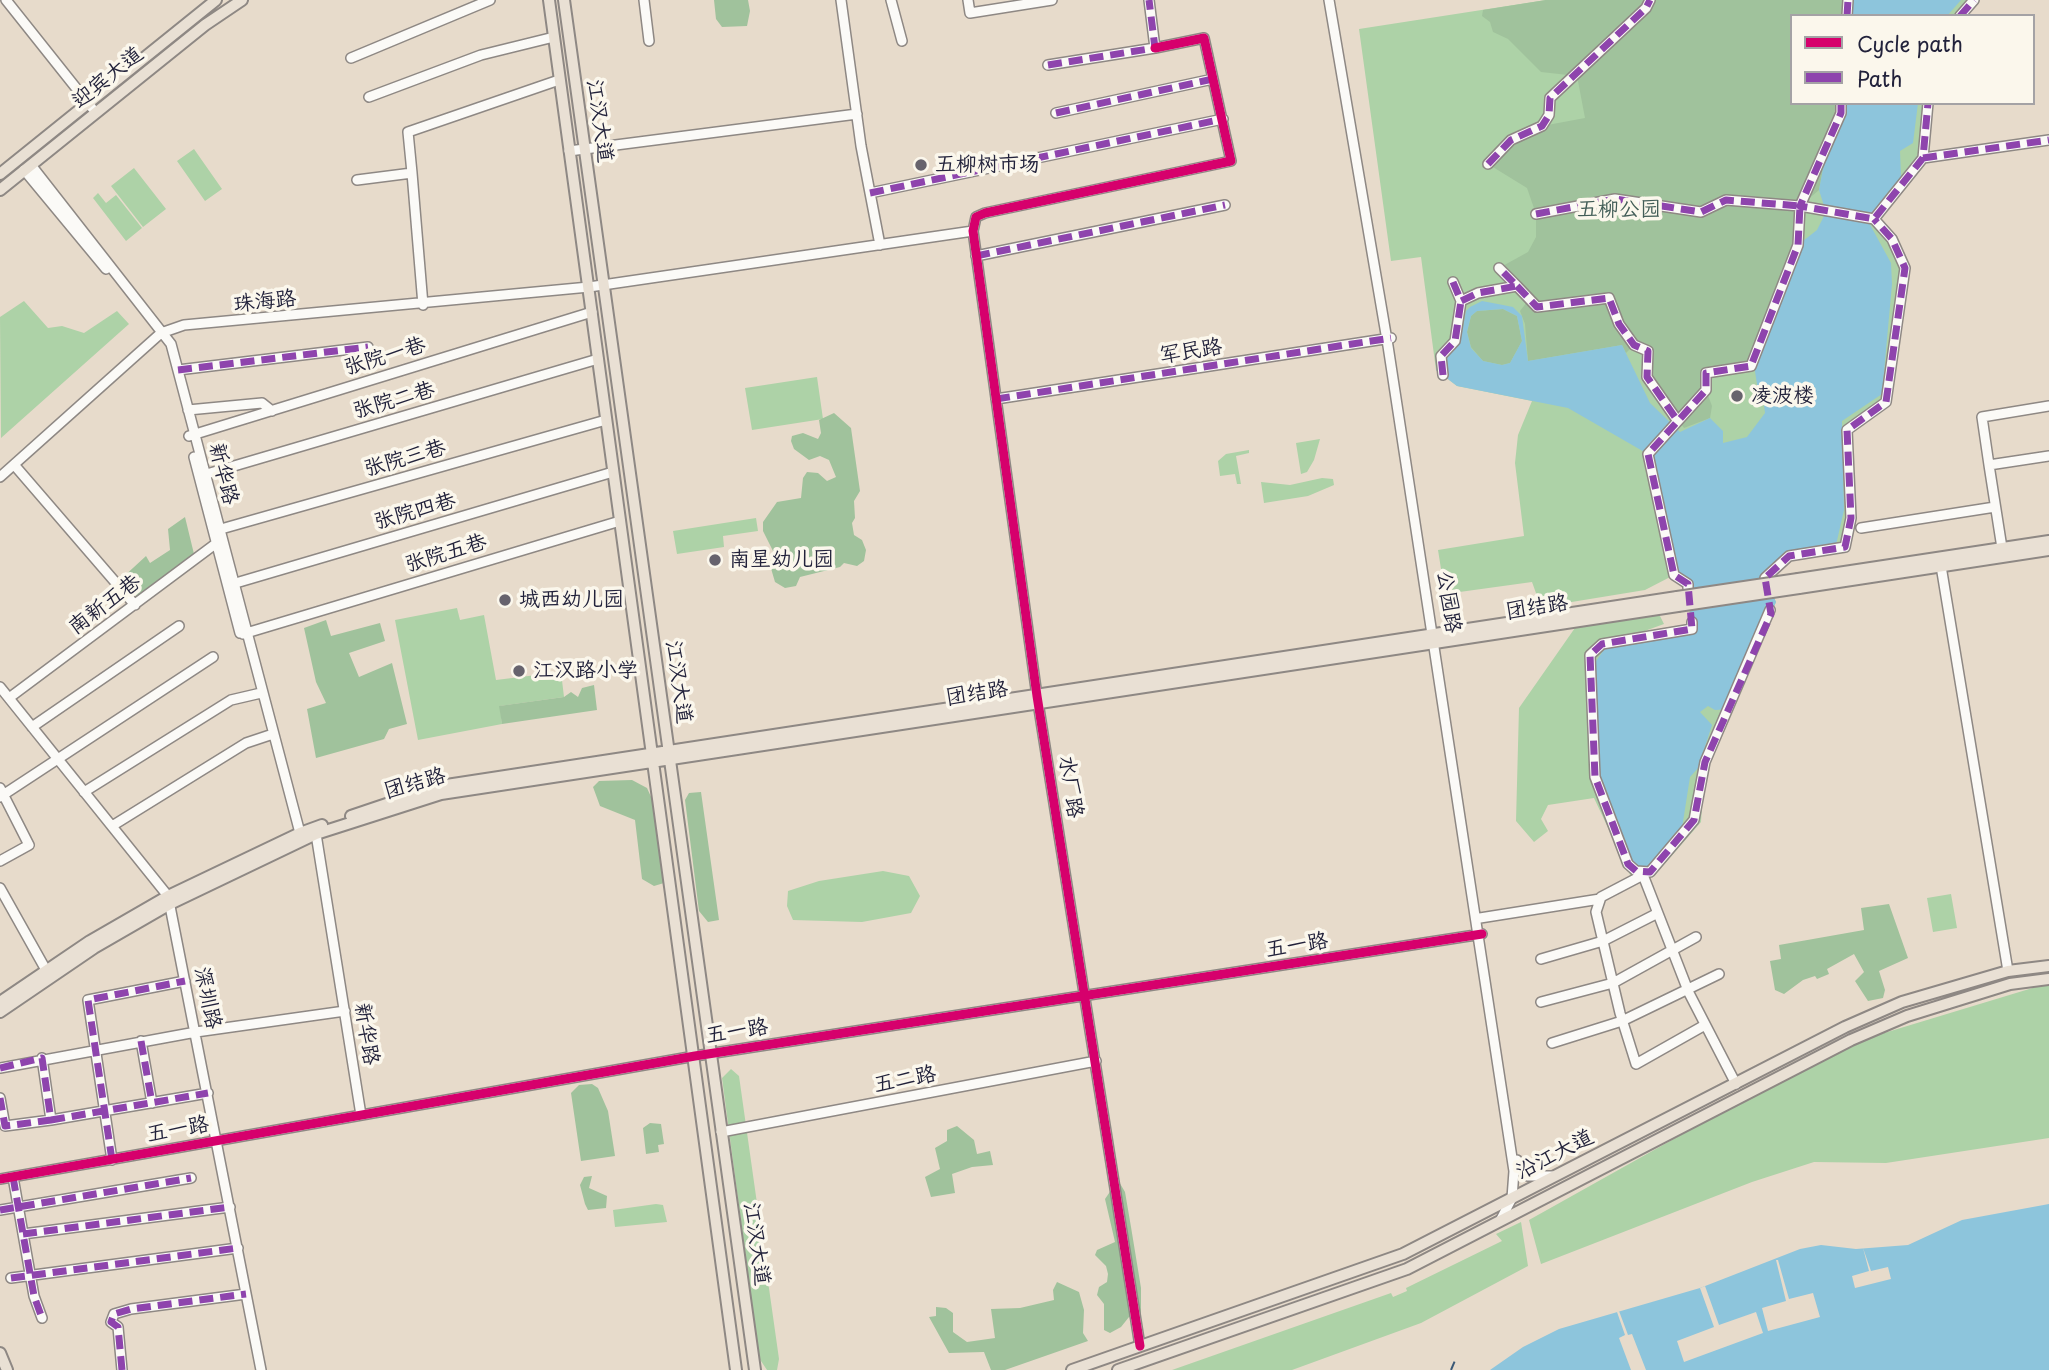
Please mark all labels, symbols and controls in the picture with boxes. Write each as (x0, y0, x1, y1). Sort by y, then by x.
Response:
legend (1790, 14, 2035, 105)
text: Cycle path (1857, 27, 1963, 59)
street label: 迎宾大道 (67, 42, 149, 114)
text: Path (1857, 62, 1902, 94)
street label: 江汉大道 (581, 78, 617, 164)
place label: 五柳树市场 (935, 152, 1040, 178)
marker: 五柳树市场 (913, 157, 929, 173)
park label: 五柳公园 (1577, 197, 1661, 223)
street label: 珠海路 (232, 286, 298, 318)
street label: 张院一巷 (341, 333, 429, 381)
street label: 军民路 (1158, 335, 1224, 369)
street label: 张院二巷 (350, 377, 438, 425)
place label: 凌波楼 (1751, 383, 1814, 409)
marker: 凌波楼 (1729, 388, 1745, 404)
street label: 张院三巷 (361, 435, 449, 483)
street label: 新华路 (203, 440, 243, 508)
street label: 张院四巷 (371, 488, 459, 536)
street label: 张院五巷 (402, 530, 490, 578)
place label: 南星幼儿园 (729, 547, 834, 573)
marker: 南星幼儿园 (707, 552, 723, 568)
street label: 公园路 (1431, 569, 1465, 635)
street label: 南新五巷 (64, 570, 146, 640)
place label: 城西幼儿园 (519, 587, 624, 613)
street label: 团结路 (1504, 591, 1570, 625)
marker: 城西幼儿园 (497, 592, 513, 608)
street label: 江汉大道 (660, 639, 696, 725)
place label: 江汉路小学 (533, 658, 638, 684)
marker: 江汉路小学 (511, 663, 527, 679)
street label: 团结路 (944, 677, 1010, 711)
street label: 水厂路 (1053, 754, 1087, 820)
street label: 团结路 (381, 763, 449, 805)
street label: 五一路 (1264, 929, 1330, 963)
street label: 深圳路 (188, 965, 226, 1031)
street label: 新华路 (349, 1001, 383, 1067)
street label: 五一路 (704, 1015, 770, 1049)
street label: 五二路 (872, 1062, 938, 1098)
street label: 五一路 (145, 1112, 211, 1148)
street label: 沿江大道 (1512, 1125, 1598, 1185)
street label: 江汉大道 (738, 1201, 774, 1287)

